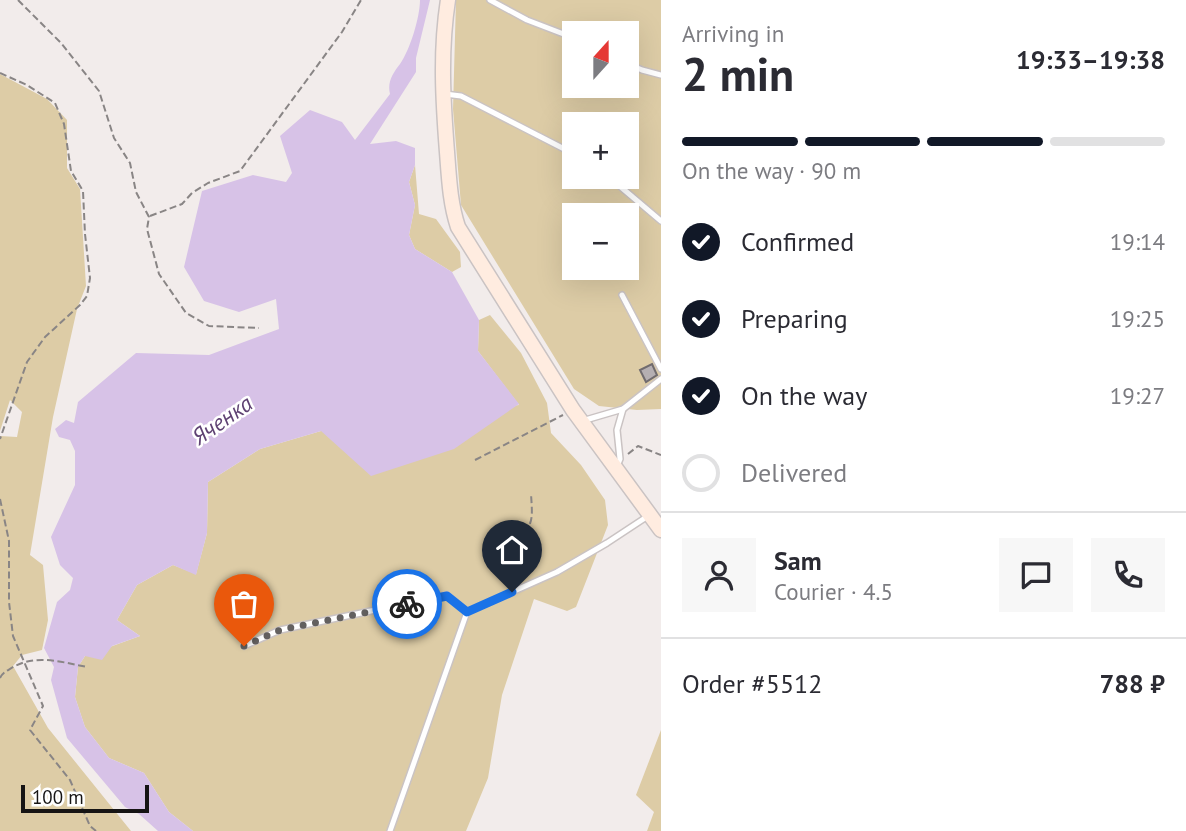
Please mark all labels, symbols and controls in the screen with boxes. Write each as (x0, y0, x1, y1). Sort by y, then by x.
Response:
text: Arriving in (682, 19, 784, 48)
north arrow (562, 21, 639, 98)
map controls (562, 21, 639, 280)
text: 19:33–19:38 (1016, 43, 1165, 76)
text: 2 min (682, 44, 794, 104)
button: + (562, 112, 639, 189)
text: On the way · 90 m (682, 156, 861, 185)
button: − (562, 203, 639, 280)
icon: check (682, 223, 720, 261)
text: Confirmed (741, 225, 854, 258)
text: 19:14 (1110, 227, 1165, 256)
icon: check (682, 300, 720, 338)
text: Preparing (741, 302, 848, 335)
text: 19:25 (1110, 304, 1165, 333)
icon: check (682, 377, 720, 415)
text: On the way (741, 379, 867, 412)
text: 19:27 (1110, 381, 1165, 410)
water label: Яченка (185, 388, 258, 451)
text: Delivered (741, 456, 847, 489)
pin (482, 520, 542, 592)
icon: home (493, 531, 531, 569)
button: person (682, 538, 756, 612)
button: chat (999, 538, 1073, 612)
button: phone (1091, 538, 1165, 612)
text: Sam (774, 544, 822, 577)
courier (372, 569, 442, 639)
pin (214, 574, 274, 646)
text: Courier · 4.5 (774, 577, 893, 606)
icon: bag (225, 585, 263, 623)
icon: bike (388, 585, 426, 623)
text: Order #5512 (682, 667, 822, 700)
text: 788 ₽ (1099, 667, 1165, 700)
scale bar (21, 782, 149, 814)
text: 100 m (32, 785, 84, 809)

